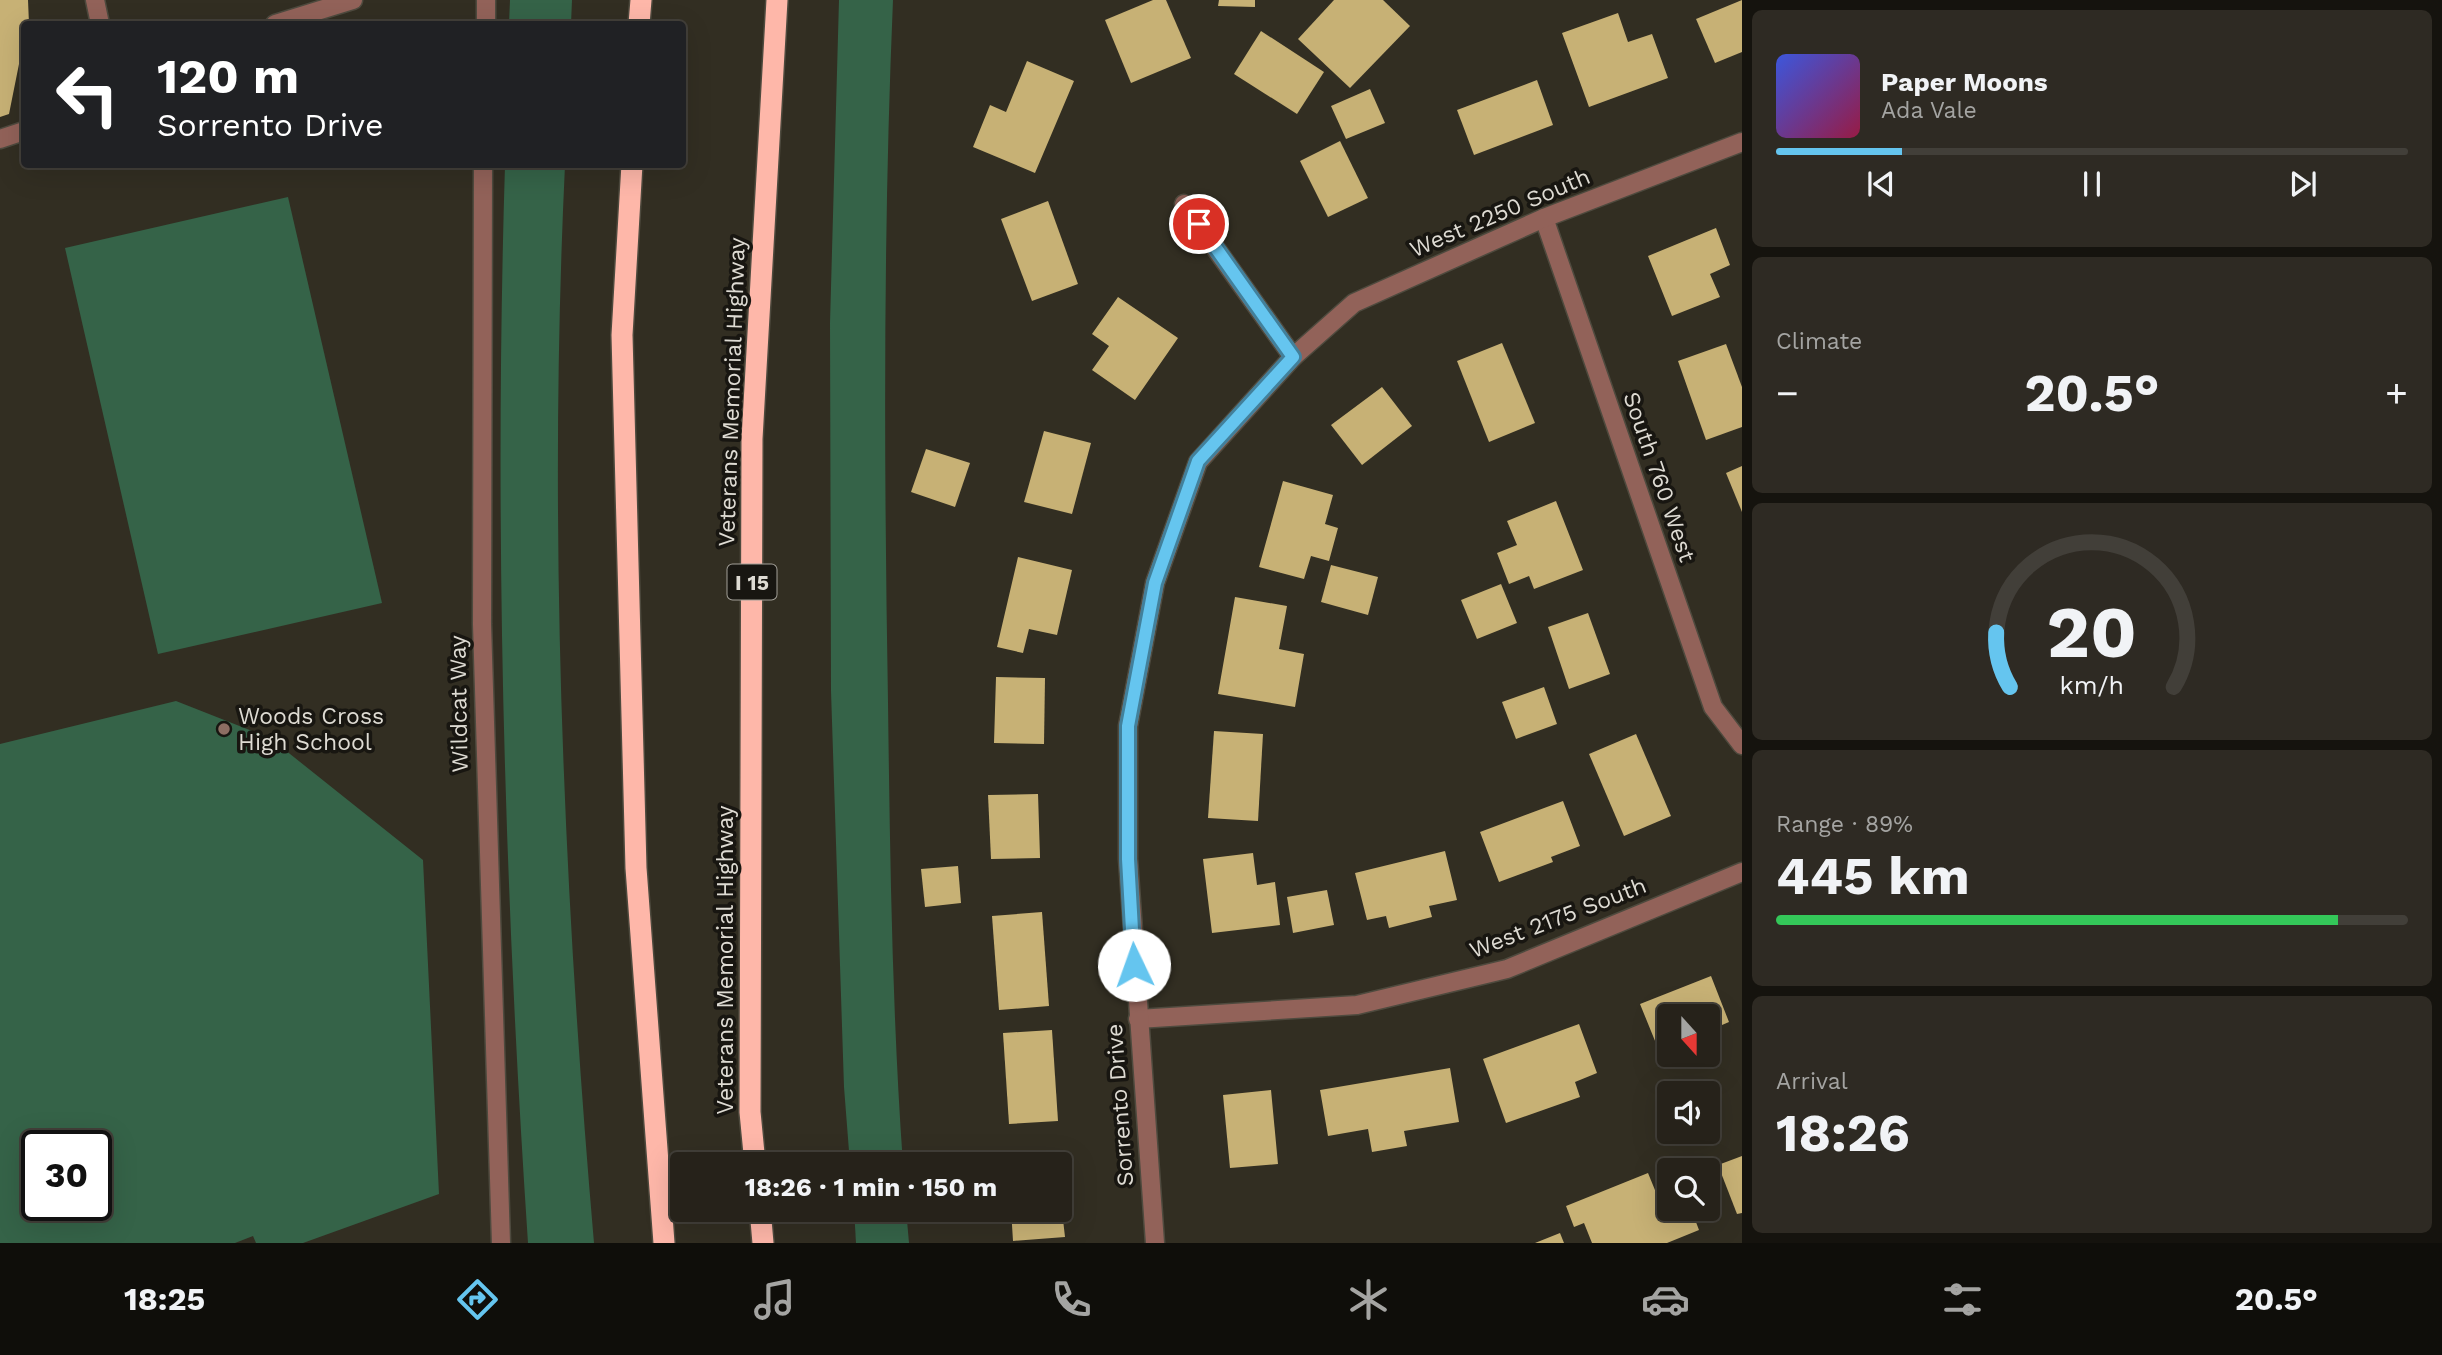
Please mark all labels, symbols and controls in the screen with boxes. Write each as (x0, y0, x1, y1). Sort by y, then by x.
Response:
text: 120 m (157, 47, 299, 105)
icon: left (42, 49, 133, 140)
text: Paper Moons (1881, 67, 2048, 97)
text: Ada Vale (1881, 97, 1977, 124)
text: Sorrento Drive (157, 106, 383, 144)
street label: West 2250 South (1406, 163, 1594, 263)
icon: previous (1862, 165, 1900, 203)
icon: pause (2073, 165, 2111, 203)
icon: next (2284, 165, 2322, 203)
pin (1169, 194, 1229, 254)
icon: arrive (1180, 205, 1218, 243)
street label: Veterans Memorial Highway (713, 237, 751, 547)
text: Climate (1776, 328, 1862, 355)
text: 20.5° (2024, 363, 2160, 424)
text: − (1776, 371, 1799, 415)
text: + (2385, 371, 2408, 415)
street label: South 760 West (1617, 388, 1701, 566)
road number: I 15 (728, 564, 776, 600)
text: 20 (2047, 590, 2137, 676)
street label: Wildcat Way (444, 635, 474, 773)
text: km/h (2060, 671, 2124, 700)
place label: Woods Cross High School (238, 703, 384, 756)
marker: Woods Cross High School (216, 721, 232, 737)
street label: Veterans Memorial Highway (712, 805, 739, 1115)
text: Range · 89% (1776, 811, 1913, 838)
text: 445 km (1776, 846, 1970, 907)
street label: West 2175 South (1466, 872, 1650, 964)
position arrow (1097, 928, 1171, 1002)
north arrow (1657, 1004, 1720, 1068)
map controls (1657, 1004, 1720, 1221)
street label: Sorrento Drive (1101, 1023, 1139, 1187)
text: Arrival (1776, 1068, 1848, 1095)
button: sound (1657, 1081, 1720, 1144)
text: 18:26 (1776, 1103, 1910, 1164)
speed limit sign: 30 (21, 1130, 112, 1221)
button: search (1657, 1158, 1720, 1221)
text: 18:26 · 1 min · 150 m (745, 1172, 997, 1202)
icon: directions (453, 1275, 502, 1324)
icon: music (750, 1275, 799, 1324)
icon: phone (1047, 1275, 1096, 1324)
icon: climate (1344, 1275, 1393, 1324)
icon: car (1641, 1275, 1690, 1324)
icon: filters (1938, 1275, 1987, 1324)
text: 18:25 (124, 1280, 205, 1318)
text: 20.5° (2235, 1280, 2318, 1318)

